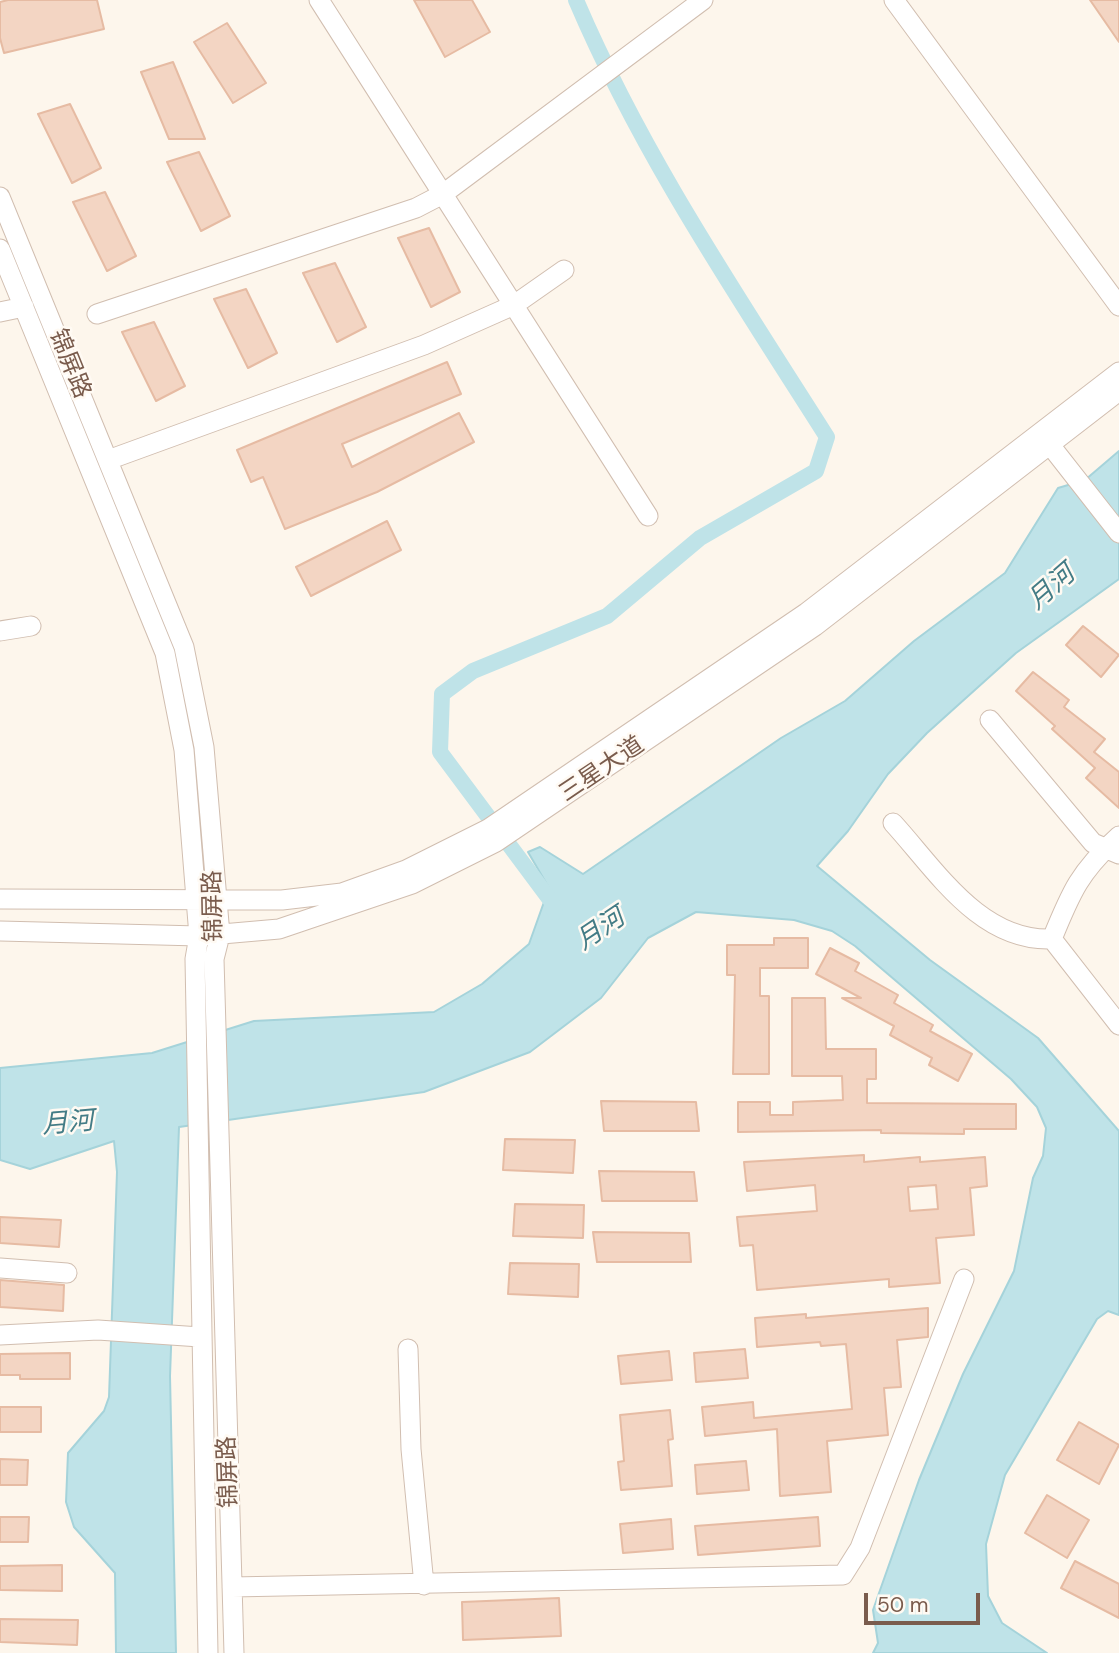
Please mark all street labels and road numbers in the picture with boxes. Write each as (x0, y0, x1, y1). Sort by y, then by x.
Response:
street label: 锦屏路 (42, 325, 96, 403)
street label: 三星大道 (554, 731, 650, 809)
street label: 锦屏路 (199, 870, 229, 942)
street label: 锦屏路 (213, 1436, 245, 1508)

